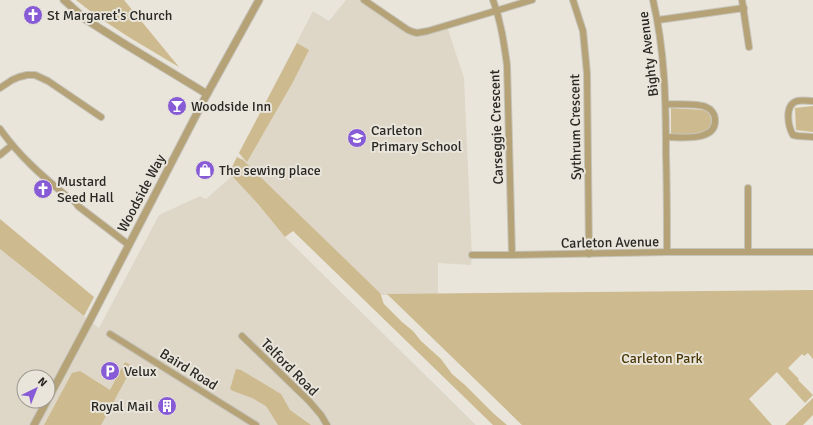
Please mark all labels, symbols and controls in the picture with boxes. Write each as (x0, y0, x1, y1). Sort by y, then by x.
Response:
church icon: St Margaret's Church (22, 4, 44, 26)
place label: St Margaret's Church (47, 7, 172, 24)
street label: Bighty Avenue (635, 10, 662, 97)
street label: Carseggie Crescent (486, 69, 507, 185)
street label: Sythrum Crescent (566, 74, 585, 180)
bar icon: Woodside Inn (166, 95, 188, 117)
place label: Woodside Inn (191, 98, 271, 115)
place label: Carleton Primary School (371, 122, 462, 155)
school or university icon: Carleton Primary School (346, 127, 368, 149)
street label: Woodside Way (114, 151, 169, 235)
shop icon: The sewing place (194, 159, 216, 181)
place label: The sewing place (219, 162, 321, 179)
place label: Mustard Seed Hall (57, 173, 114, 206)
church icon: Mustard Seed Hall (32, 178, 54, 200)
street label: Carleton Avenue (561, 233, 659, 252)
street label: Telford Road (257, 335, 322, 400)
street label: Baird Road (157, 345, 221, 394)
park label: Carleton Park (621, 350, 703, 367)
parking icon: Velux (99, 360, 121, 382)
place label: Velux (124, 363, 157, 380)
north arrow (16, 369, 56, 409)
text: N (35, 375, 50, 389)
building icon: Royal Mail (156, 395, 178, 417)
place label: Royal Mail (91, 398, 153, 415)

